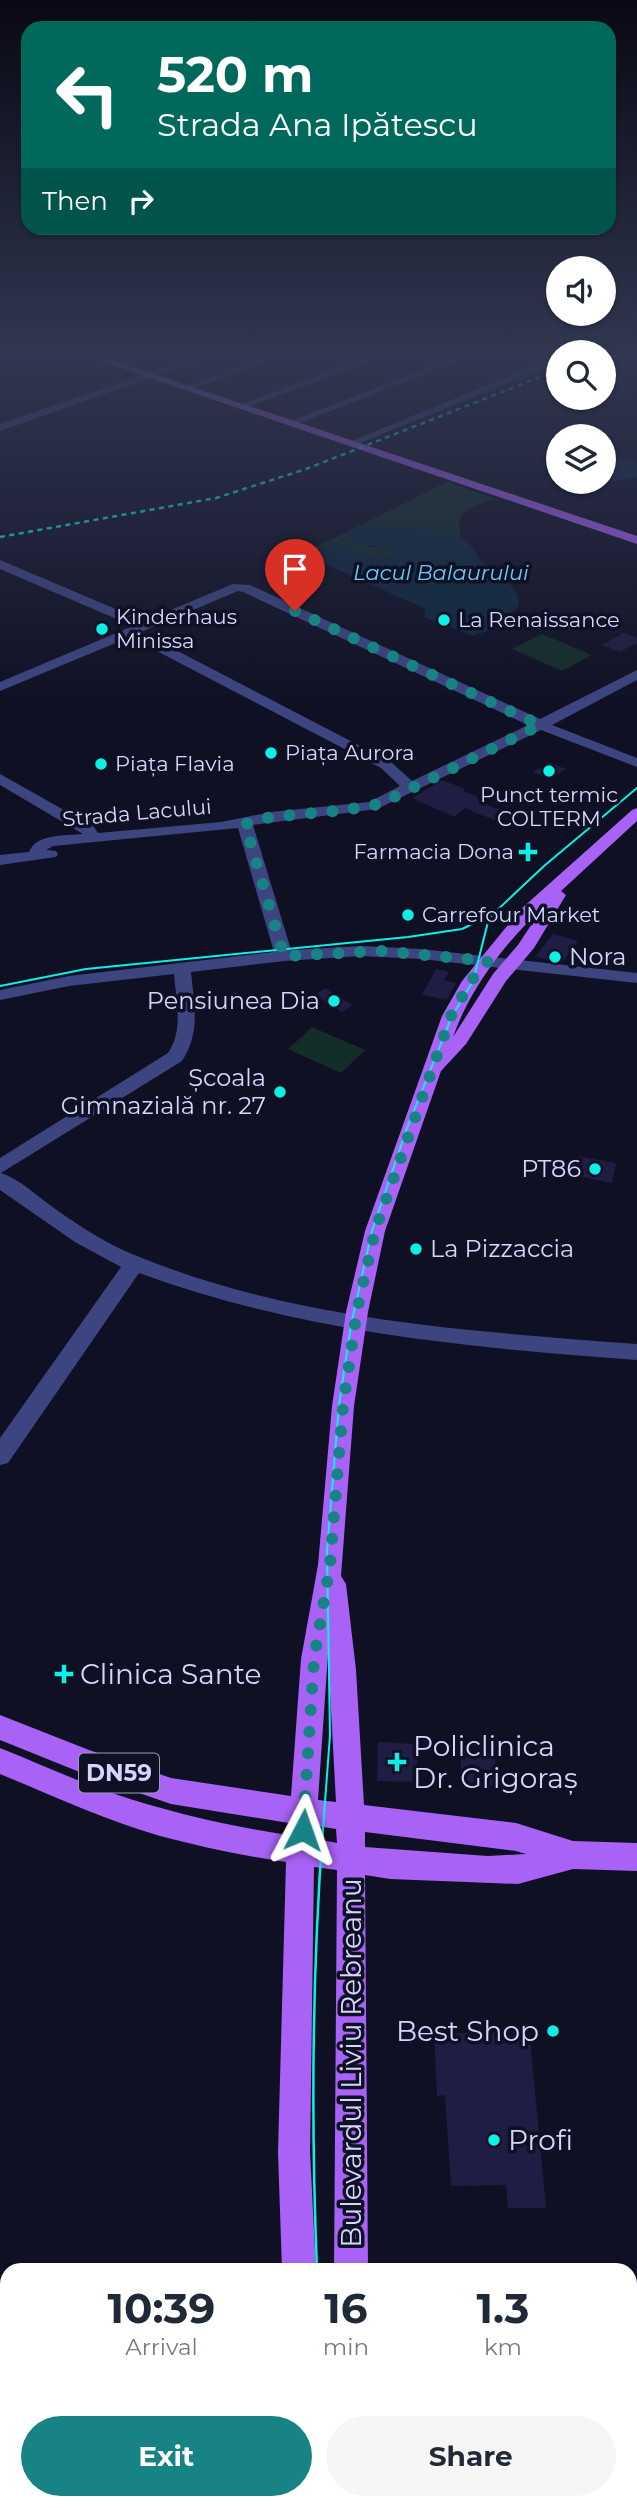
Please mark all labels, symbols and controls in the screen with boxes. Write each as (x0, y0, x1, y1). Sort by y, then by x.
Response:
text: 520 m (157, 45, 313, 104)
icon: left (42, 49, 133, 140)
text: Strada Ana Ipătescu (157, 105, 478, 144)
icon: right (122, 182, 160, 220)
text: Then (42, 185, 108, 217)
map controls (546, 256, 616, 494)
button: sound (546, 256, 616, 326)
button: search (546, 340, 616, 410)
button: layers (546, 424, 616, 494)
pin (265, 539, 325, 611)
icon: arrive (276, 550, 314, 588)
water label: Lacul Balaurului (353, 560, 529, 585)
place label: Kinderhaus Minissa (116, 604, 237, 653)
place label: La Renaissance (458, 607, 620, 632)
marker: La Renaissance (436, 612, 452, 628)
marker: Kinderhaus Minissa (94, 621, 110, 637)
place label: Piața Aurora (285, 740, 414, 766)
marker: Piața Aurora (263, 745, 279, 761)
place label: Piața Flavia (115, 751, 235, 777)
marker: Piața Flavia (93, 756, 109, 772)
marker: Punct termic COLTERM (541, 763, 557, 779)
place label: Punct termic COLTERM (480, 782, 618, 831)
street label: Strada Lacului (61, 794, 213, 831)
place label: Farmacia Dona (354, 839, 514, 864)
marker: Farmacia Dona (520, 844, 536, 860)
place label: Carrefour Market (422, 902, 600, 927)
marker: Carrefour Market (400, 907, 416, 923)
place label: Nora (569, 942, 626, 971)
marker: Nora (547, 949, 563, 965)
place label: Pensiunea Dia (147, 986, 320, 1015)
marker: Pensiunea Dia (326, 993, 342, 1009)
place label: Școala Gimnazială nr. 27 (61, 1063, 266, 1120)
marker: Școala Gimnazială nr. 27 (272, 1084, 288, 1100)
place label: PT86 (521, 1154, 581, 1183)
marker: PT86 (587, 1161, 603, 1177)
place label: La Pizzaccia (430, 1234, 574, 1263)
marker: La Pizzaccia (408, 1241, 424, 1257)
place label: Clinica Sante (80, 1657, 261, 1691)
marker: Clinica Sante (54, 1664, 74, 1684)
place label: Policlinica Dr. Grigoraș (413, 1729, 578, 1795)
marker: Policlinica Dr. Grigoraș (387, 1752, 407, 1772)
road number: DN59 (79, 1754, 159, 1792)
position arrow (266, 1793, 340, 1867)
street label: Bulevardul Liviu Rebreanu (334, 1878, 368, 2248)
place label: Best Shop (396, 2014, 539, 2048)
marker: Best Shop (545, 2023, 561, 2039)
place label: Profi (508, 2123, 573, 2157)
marker: Profi (486, 2132, 502, 2148)
text: 10:39 (108, 2282, 215, 2334)
text: 16 (324, 2282, 368, 2334)
text: 1.3 (477, 2282, 529, 2334)
text: Arrival (125, 2333, 198, 2361)
text: min (323, 2333, 369, 2361)
text: km (484, 2333, 522, 2361)
button: Exit (21, 2416, 312, 2496)
button: Share (326, 2416, 616, 2496)

